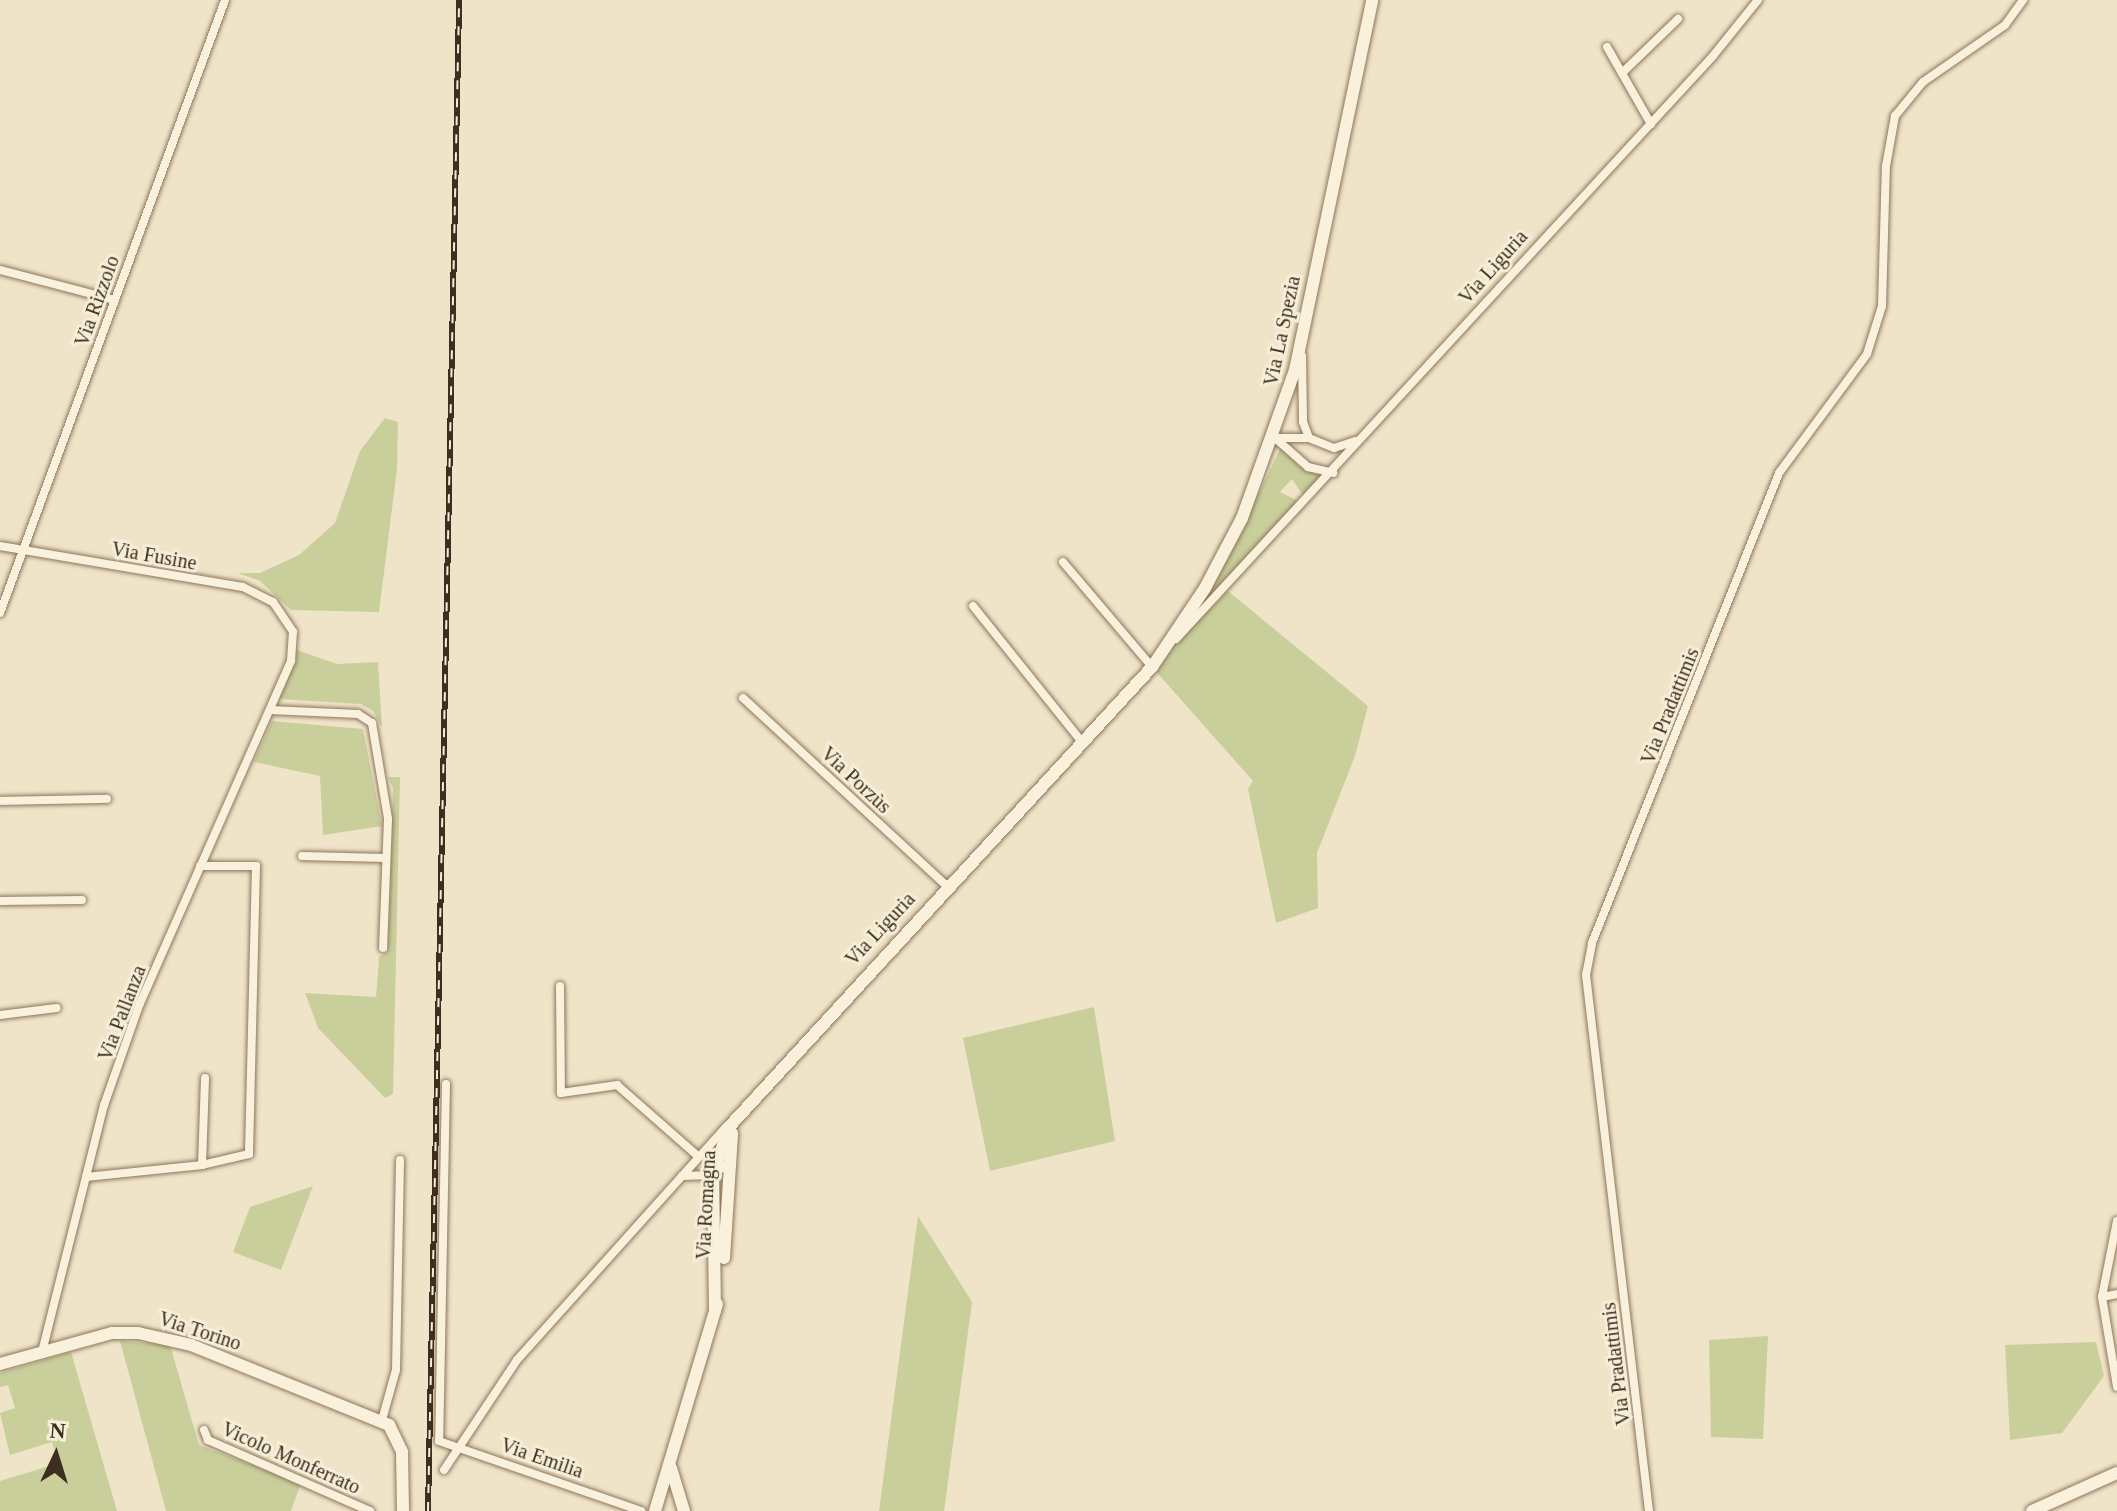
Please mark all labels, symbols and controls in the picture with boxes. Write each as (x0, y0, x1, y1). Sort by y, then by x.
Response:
street label: Via Liguria (1453, 225, 1533, 309)
street label: Via Rizzolo (69, 252, 125, 350)
street label: Via La Spezia (1259, 274, 1305, 388)
street label: Via Fusine (110, 537, 198, 575)
street label: Via Pradattimis (1636, 644, 1704, 768)
street label: Via Porzùs (816, 742, 896, 818)
street label: Via Liguria (840, 887, 920, 971)
street label: Via Pallanza (93, 962, 151, 1064)
street label: Via Romagna (691, 1150, 721, 1260)
street label: Via Pradattimis (1597, 1301, 1635, 1427)
street label: Via Torino (156, 1306, 244, 1356)
north arrow (16, 1415, 96, 1495)
street label: Vicolo Monferrato (218, 1417, 364, 1499)
text: N (49, 1418, 66, 1444)
street label: Via Emilia (497, 1433, 587, 1483)

